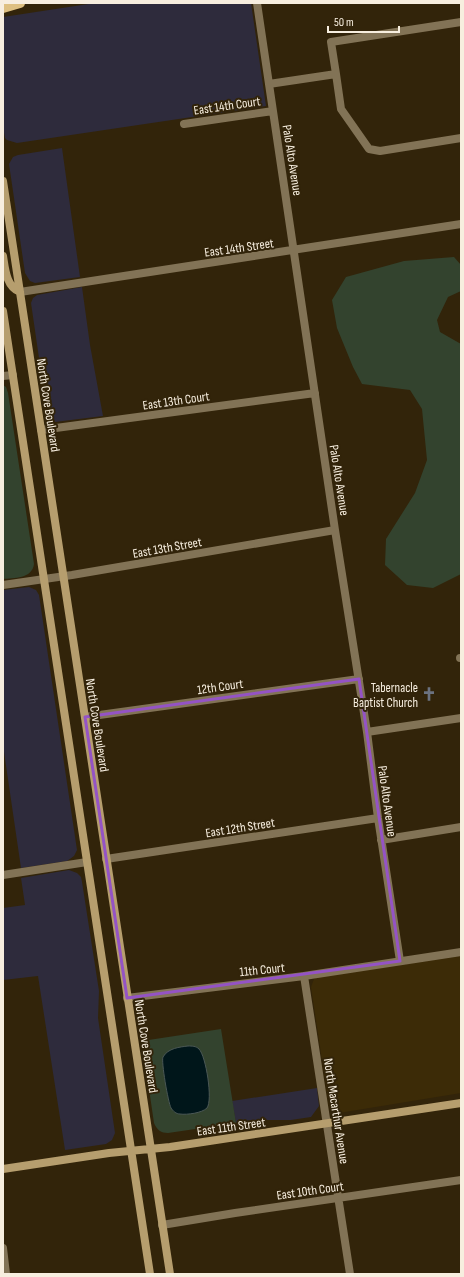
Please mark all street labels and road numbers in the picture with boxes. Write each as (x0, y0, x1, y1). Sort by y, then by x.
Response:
street label: East 14th Court (193, 93, 262, 119)
street label: Palo Alto Avenue (279, 124, 306, 197)
street label: East 14th Street (203, 235, 275, 261)
street label: North Cove Boulevard (33, 357, 63, 453)
street label: East 13th Court (142, 388, 211, 414)
street label: Palo Alto Avenue (326, 444, 353, 517)
street label: East 13th Street (131, 534, 203, 562)
street label: 12th Court (196, 676, 244, 698)
street label: North Cove Boulevard (82, 677, 112, 773)
street label: Palo Alto Avenue (374, 765, 400, 838)
street label: East 12th Street (204, 815, 276, 841)
street label: 11th Court (239, 960, 286, 980)
street label: North Cove Boulevard (131, 998, 161, 1094)
street label: North Macarthur Avenue (320, 1057, 352, 1165)
street label: East 11th Street (196, 1114, 266, 1140)
street label: East 10th Court (276, 1178, 345, 1204)

